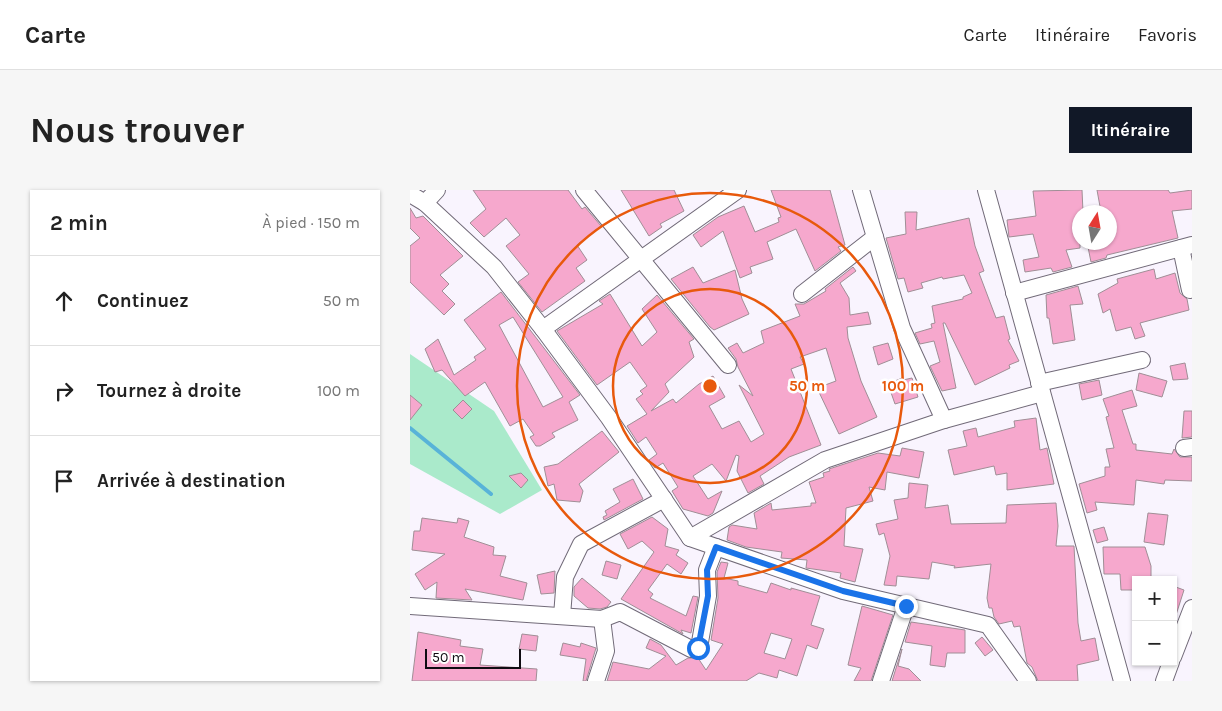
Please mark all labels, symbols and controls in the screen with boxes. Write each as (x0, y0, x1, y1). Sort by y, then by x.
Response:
text: Carte (25, 21, 86, 49)
text: Carte (964, 24, 1007, 46)
text: Itinéraire (1035, 24, 1110, 46)
text: Favoris (1138, 24, 1197, 46)
button: Itinéraire (1069, 107, 1192, 153)
text: Nous trouver (30, 110, 244, 151)
north arrow (1072, 205, 1117, 250)
text: 2 min (50, 211, 108, 235)
text: À pied · 150 m (262, 213, 360, 232)
icon: ahead (50, 287, 78, 315)
text: Continuez (97, 290, 189, 312)
text: 50 m (323, 291, 360, 310)
icon: right (50, 377, 78, 405)
centre of rings (701, 377, 719, 395)
text: 50 m (789, 377, 825, 395)
text: 100 m (882, 377, 924, 395)
text: Tournez à droite (97, 380, 241, 402)
text: 100 m (317, 381, 360, 400)
icon: arrive (50, 467, 78, 495)
text: Arrivée à destination (97, 470, 286, 492)
map controls (1132, 576, 1177, 666)
button: + (1132, 576, 1177, 621)
route end (895, 595, 918, 618)
button: − (1132, 621, 1177, 666)
route start (687, 637, 710, 660)
scale bar (425, 646, 521, 669)
text: 50 m (432, 649, 465, 666)

